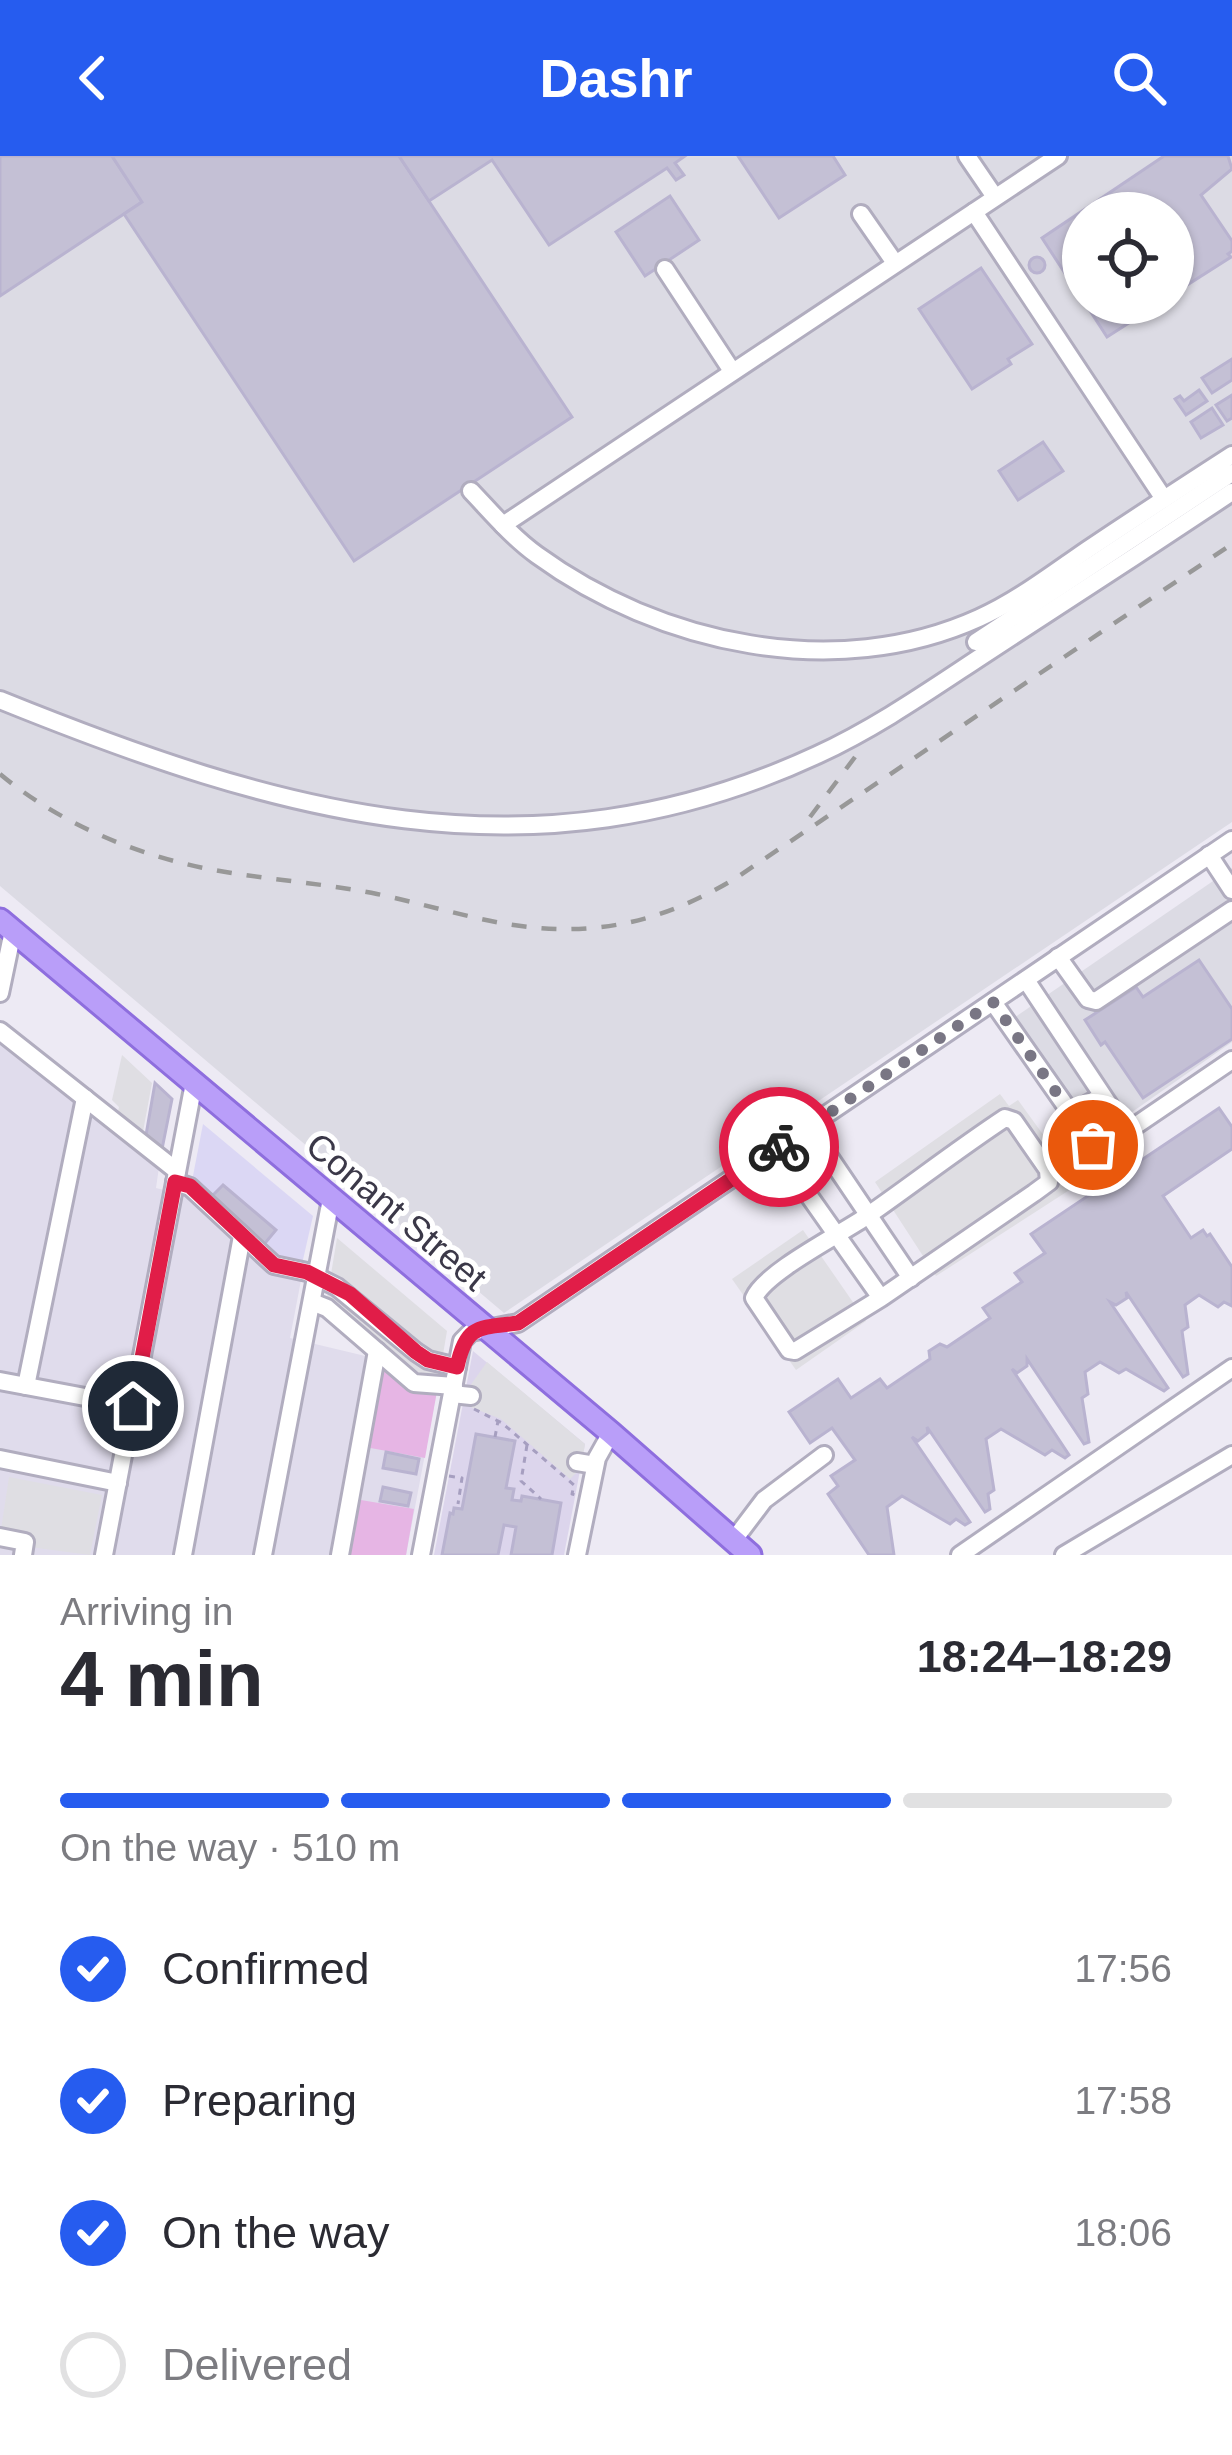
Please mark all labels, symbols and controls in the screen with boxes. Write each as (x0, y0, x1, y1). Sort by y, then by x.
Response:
icon: back (60, 45, 126, 111)
icon: search (1106, 45, 1172, 111)
text: Dashr (539, 48, 693, 108)
map controls (1062, 192, 1194, 324)
button: locate (1062, 192, 1194, 324)
courier (719, 1087, 839, 1207)
pin (1042, 1094, 1144, 1196)
icon: bag (1060, 1112, 1126, 1178)
icon: bike (746, 1114, 812, 1180)
street label: Conant Street (298, 1124, 495, 1298)
pin (82, 1355, 184, 1457)
icon: home (100, 1373, 166, 1439)
text: Arriving in (60, 1590, 233, 1633)
text: 18:24–18:29 (917, 1631, 1172, 1682)
text: 4 min (60, 1635, 264, 1723)
text: On the way · 510 m (60, 1826, 400, 1869)
icon: check (60, 1936, 126, 2002)
text: Confirmed (162, 1943, 370, 1994)
text: 17:56 (1074, 1947, 1172, 1990)
icon: check (60, 2068, 126, 2134)
text: Preparing (162, 2075, 357, 2126)
text: 17:58 (1074, 2079, 1172, 2122)
icon: check (60, 2200, 126, 2266)
text: On the way (162, 2207, 390, 2258)
text: 18:06 (1074, 2211, 1172, 2254)
text: Delivered (162, 2339, 352, 2390)

